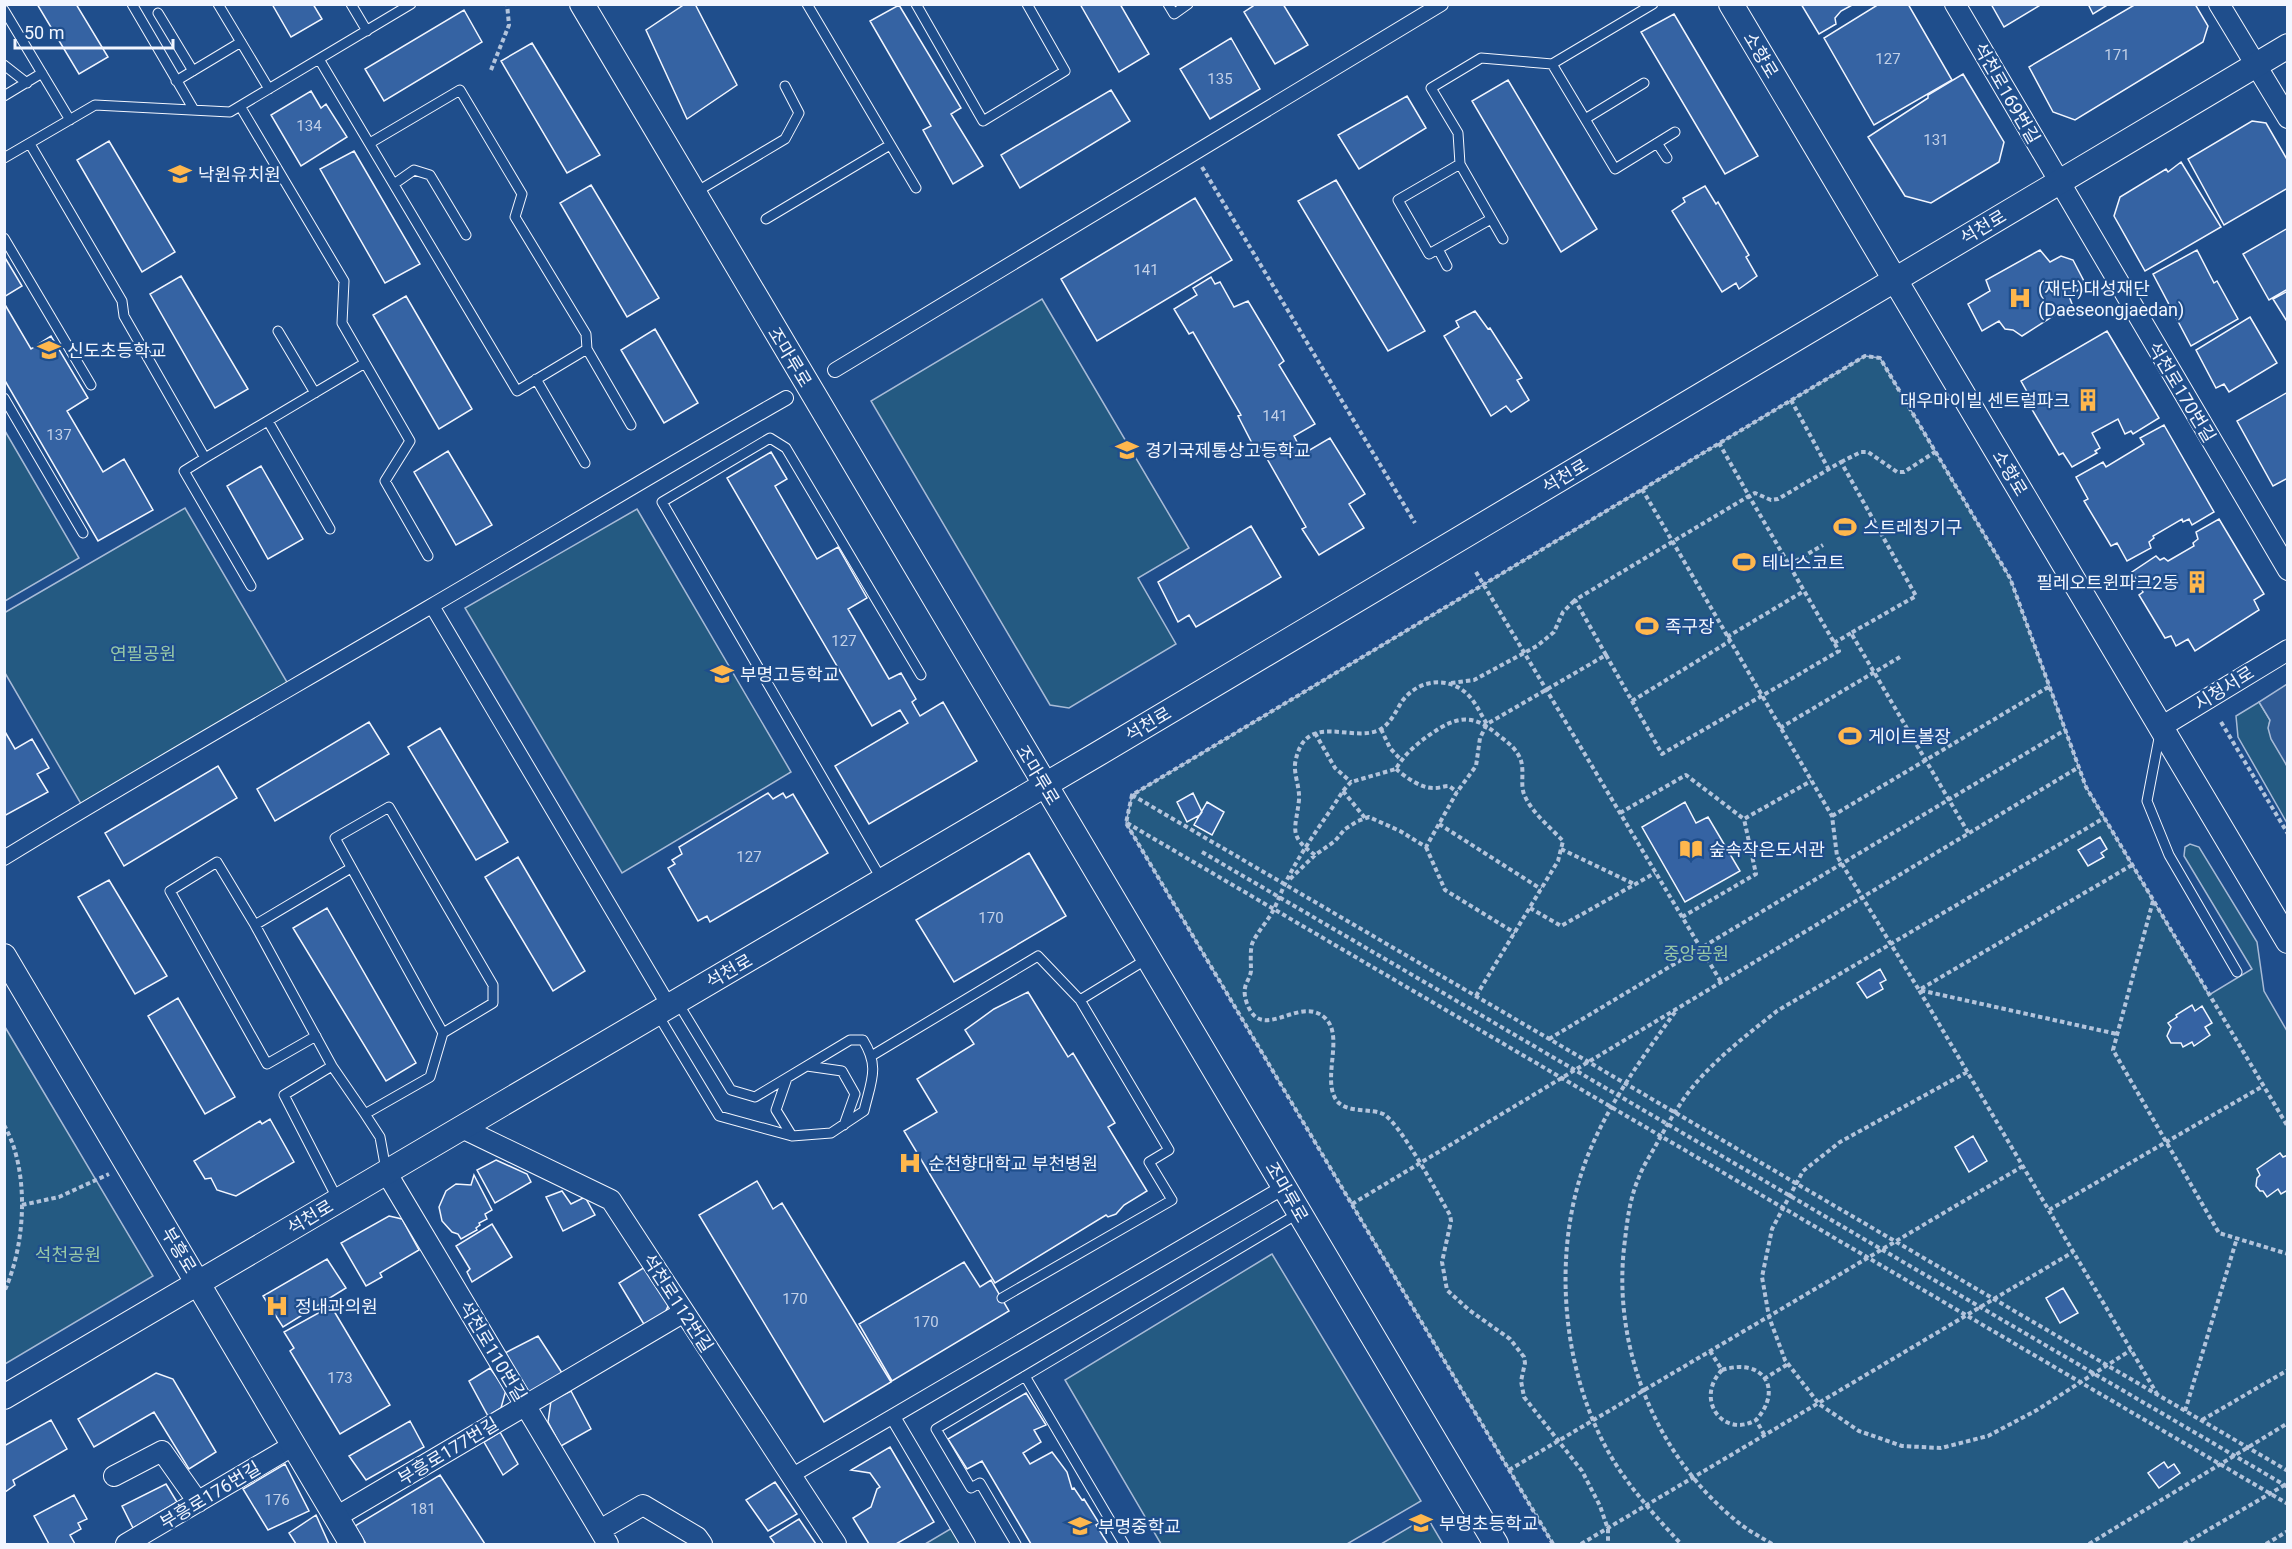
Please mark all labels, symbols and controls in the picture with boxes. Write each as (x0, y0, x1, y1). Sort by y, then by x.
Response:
scale bar (15, 12, 172, 50)
text: 50 m (24, 22, 64, 43)
street label: 소향로 (1739, 28, 1783, 82)
street label: 석천로169번길 (1970, 39, 2044, 147)
house number: 171 (2104, 46, 2130, 64)
house number: 127 (1875, 50, 1901, 68)
house number: 135 (1207, 70, 1233, 88)
house number: 134 (296, 117, 322, 135)
house number: 131 (1923, 131, 1949, 149)
school or university icon: 낙원유치원 (167, 161, 193, 187)
place label: 낙원유치원 (198, 164, 281, 185)
street label: 석천로 (1956, 205, 2010, 249)
house number: 141 (1133, 261, 1159, 279)
place label: (재단)대성재단 (Daeseongjaedan) (2038, 278, 2184, 321)
hospital icon: (재단)대성재단 (Daeseongjaedan) (2007, 285, 2033, 311)
street label: 조마루로 (764, 323, 816, 391)
school or university icon: 신도초등학교 (36, 337, 62, 363)
street label: 석천로170번길 (2144, 338, 2220, 446)
place label: 신도초등학교 (67, 340, 166, 361)
building icon: 대우마이빌 센트럴파크 (2075, 387, 2101, 413)
place label: 대우마이빌 센트럴파크 (1900, 390, 2070, 411)
house number: 141 (1262, 407, 1288, 425)
house number: 137 (46, 426, 72, 444)
school or university icon: 경기국제통상고등학교 (1114, 437, 1140, 463)
place label: 경기국제통상고등학교 (1145, 440, 1311, 461)
street label: 소향로 (1988, 446, 2032, 500)
street label: 석천로 (1538, 454, 1592, 498)
sports icon: 스트레칭기구 (1832, 514, 1858, 540)
place label: 스트레칭기구 (1863, 517, 1962, 538)
sports icon: 테니스코트 (1731, 549, 1757, 575)
place label: 테니스코트 (1762, 552, 1845, 573)
building icon: 필레오트윈파크2동 (2184, 569, 2210, 595)
place label: 필레오트윈파크2동 (2036, 572, 2179, 593)
sports icon: 족구장 (1634, 613, 1660, 639)
place label: 족구장 (1665, 616, 1715, 637)
house number: 127 (831, 632, 857, 650)
park label: 연필공원 (110, 643, 176, 664)
school or university icon: 부명고등학교 (709, 661, 735, 687)
street label: 시청서로 (2190, 662, 2258, 714)
place label: 부명고등학교 (740, 664, 839, 685)
street label: 석천로 (1121, 702, 1175, 746)
sports icon: 게이트볼장 (1837, 723, 1863, 749)
place label: 게이트볼장 (1868, 726, 1951, 747)
street label: 조마루로 (1012, 741, 1064, 809)
library icon: 숲속작은도서관 (1678, 836, 1704, 862)
place label: 숲속작은도서관 (1709, 839, 1825, 860)
house number: 127 (736, 848, 762, 866)
house number: 170 (978, 909, 1004, 927)
park label: 중앙공원 (1663, 943, 1729, 964)
street label: 석천로 (702, 949, 756, 993)
hospital icon: 순천향대학교 부천병원 (897, 1150, 923, 1176)
place label: 순천향대학교 부천병원 (928, 1153, 1098, 1174)
street label: 조마루로 (1261, 1158, 1313, 1226)
street label: 석천로 (283, 1195, 337, 1239)
street label: 부흥로 (157, 1223, 201, 1277)
park label: 석천공원 (35, 1244, 101, 1265)
street label: 석천로112번길 (638, 1250, 718, 1356)
house number: 170 (782, 1290, 808, 1308)
hospital icon: 정내과의원 (264, 1293, 290, 1319)
place label: 정내과의원 (295, 1296, 378, 1317)
street label: 석천로110번길 (455, 1297, 531, 1405)
house number: 170 (913, 1313, 939, 1331)
house number: 173 (327, 1369, 353, 1387)
street label: 부흥로177번길 (394, 1413, 502, 1489)
street label: 부흥로176번길 (156, 1457, 264, 1533)
house number: 176 (264, 1491, 290, 1509)
house number: 181 (410, 1500, 436, 1518)
school or university icon: 부명초등학교 (1408, 1510, 1434, 1536)
school or university icon: 부명중학교 (1067, 1513, 1093, 1539)
place label: 부명초등학교 (1439, 1513, 1538, 1534)
place label: 부명중학교 (1098, 1516, 1181, 1537)

